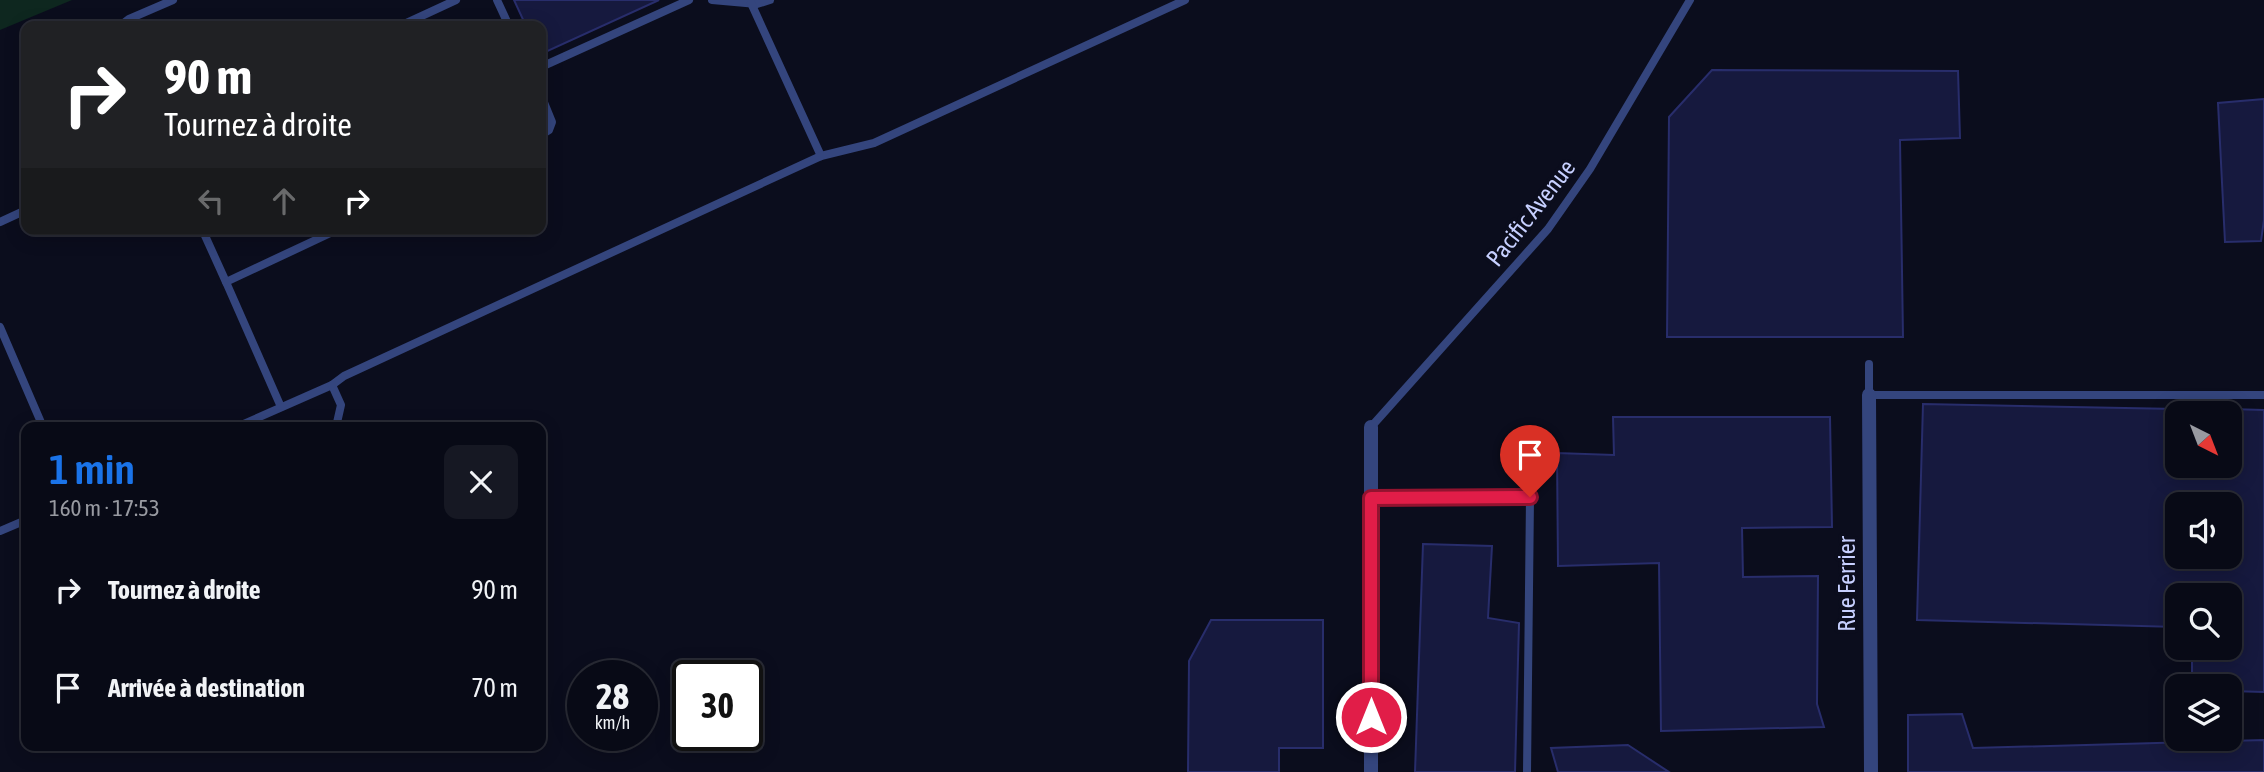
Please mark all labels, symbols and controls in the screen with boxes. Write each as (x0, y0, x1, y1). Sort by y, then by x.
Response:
text: 90 m (164, 48, 252, 104)
icon: right (49, 49, 140, 140)
text: Tournez à droite (164, 106, 352, 143)
street label: Pacific Avenue (1481, 154, 1581, 271)
icon: left (192, 182, 230, 220)
icon: ahead (265, 182, 303, 220)
icon: right (338, 182, 376, 220)
north arrow (2165, 401, 2242, 478)
map controls (2165, 401, 2242, 751)
pin (1500, 425, 1560, 497)
icon: arrive (1511, 436, 1549, 474)
text: 1 min (49, 445, 135, 493)
button: close (444, 445, 518, 519)
button: sound (2165, 492, 2242, 569)
text: 160 m · 17:53 (49, 495, 160, 521)
street label: Rue Ferrier (1833, 535, 1860, 632)
icon: right (49, 571, 87, 609)
text: Tournez à droite (108, 575, 261, 605)
text: 90 m (471, 575, 518, 605)
button: search (2165, 583, 2242, 660)
speed limit sign: 30 (672, 660, 763, 751)
icon: arrive (49, 669, 87, 707)
text: Arrivée à destination (108, 673, 305, 703)
text: 70 m (471, 673, 518, 703)
button: layers (2165, 674, 2242, 751)
text: 28 (596, 676, 629, 716)
position arrow (1334, 680, 1408, 754)
text: km/h (595, 712, 630, 733)

